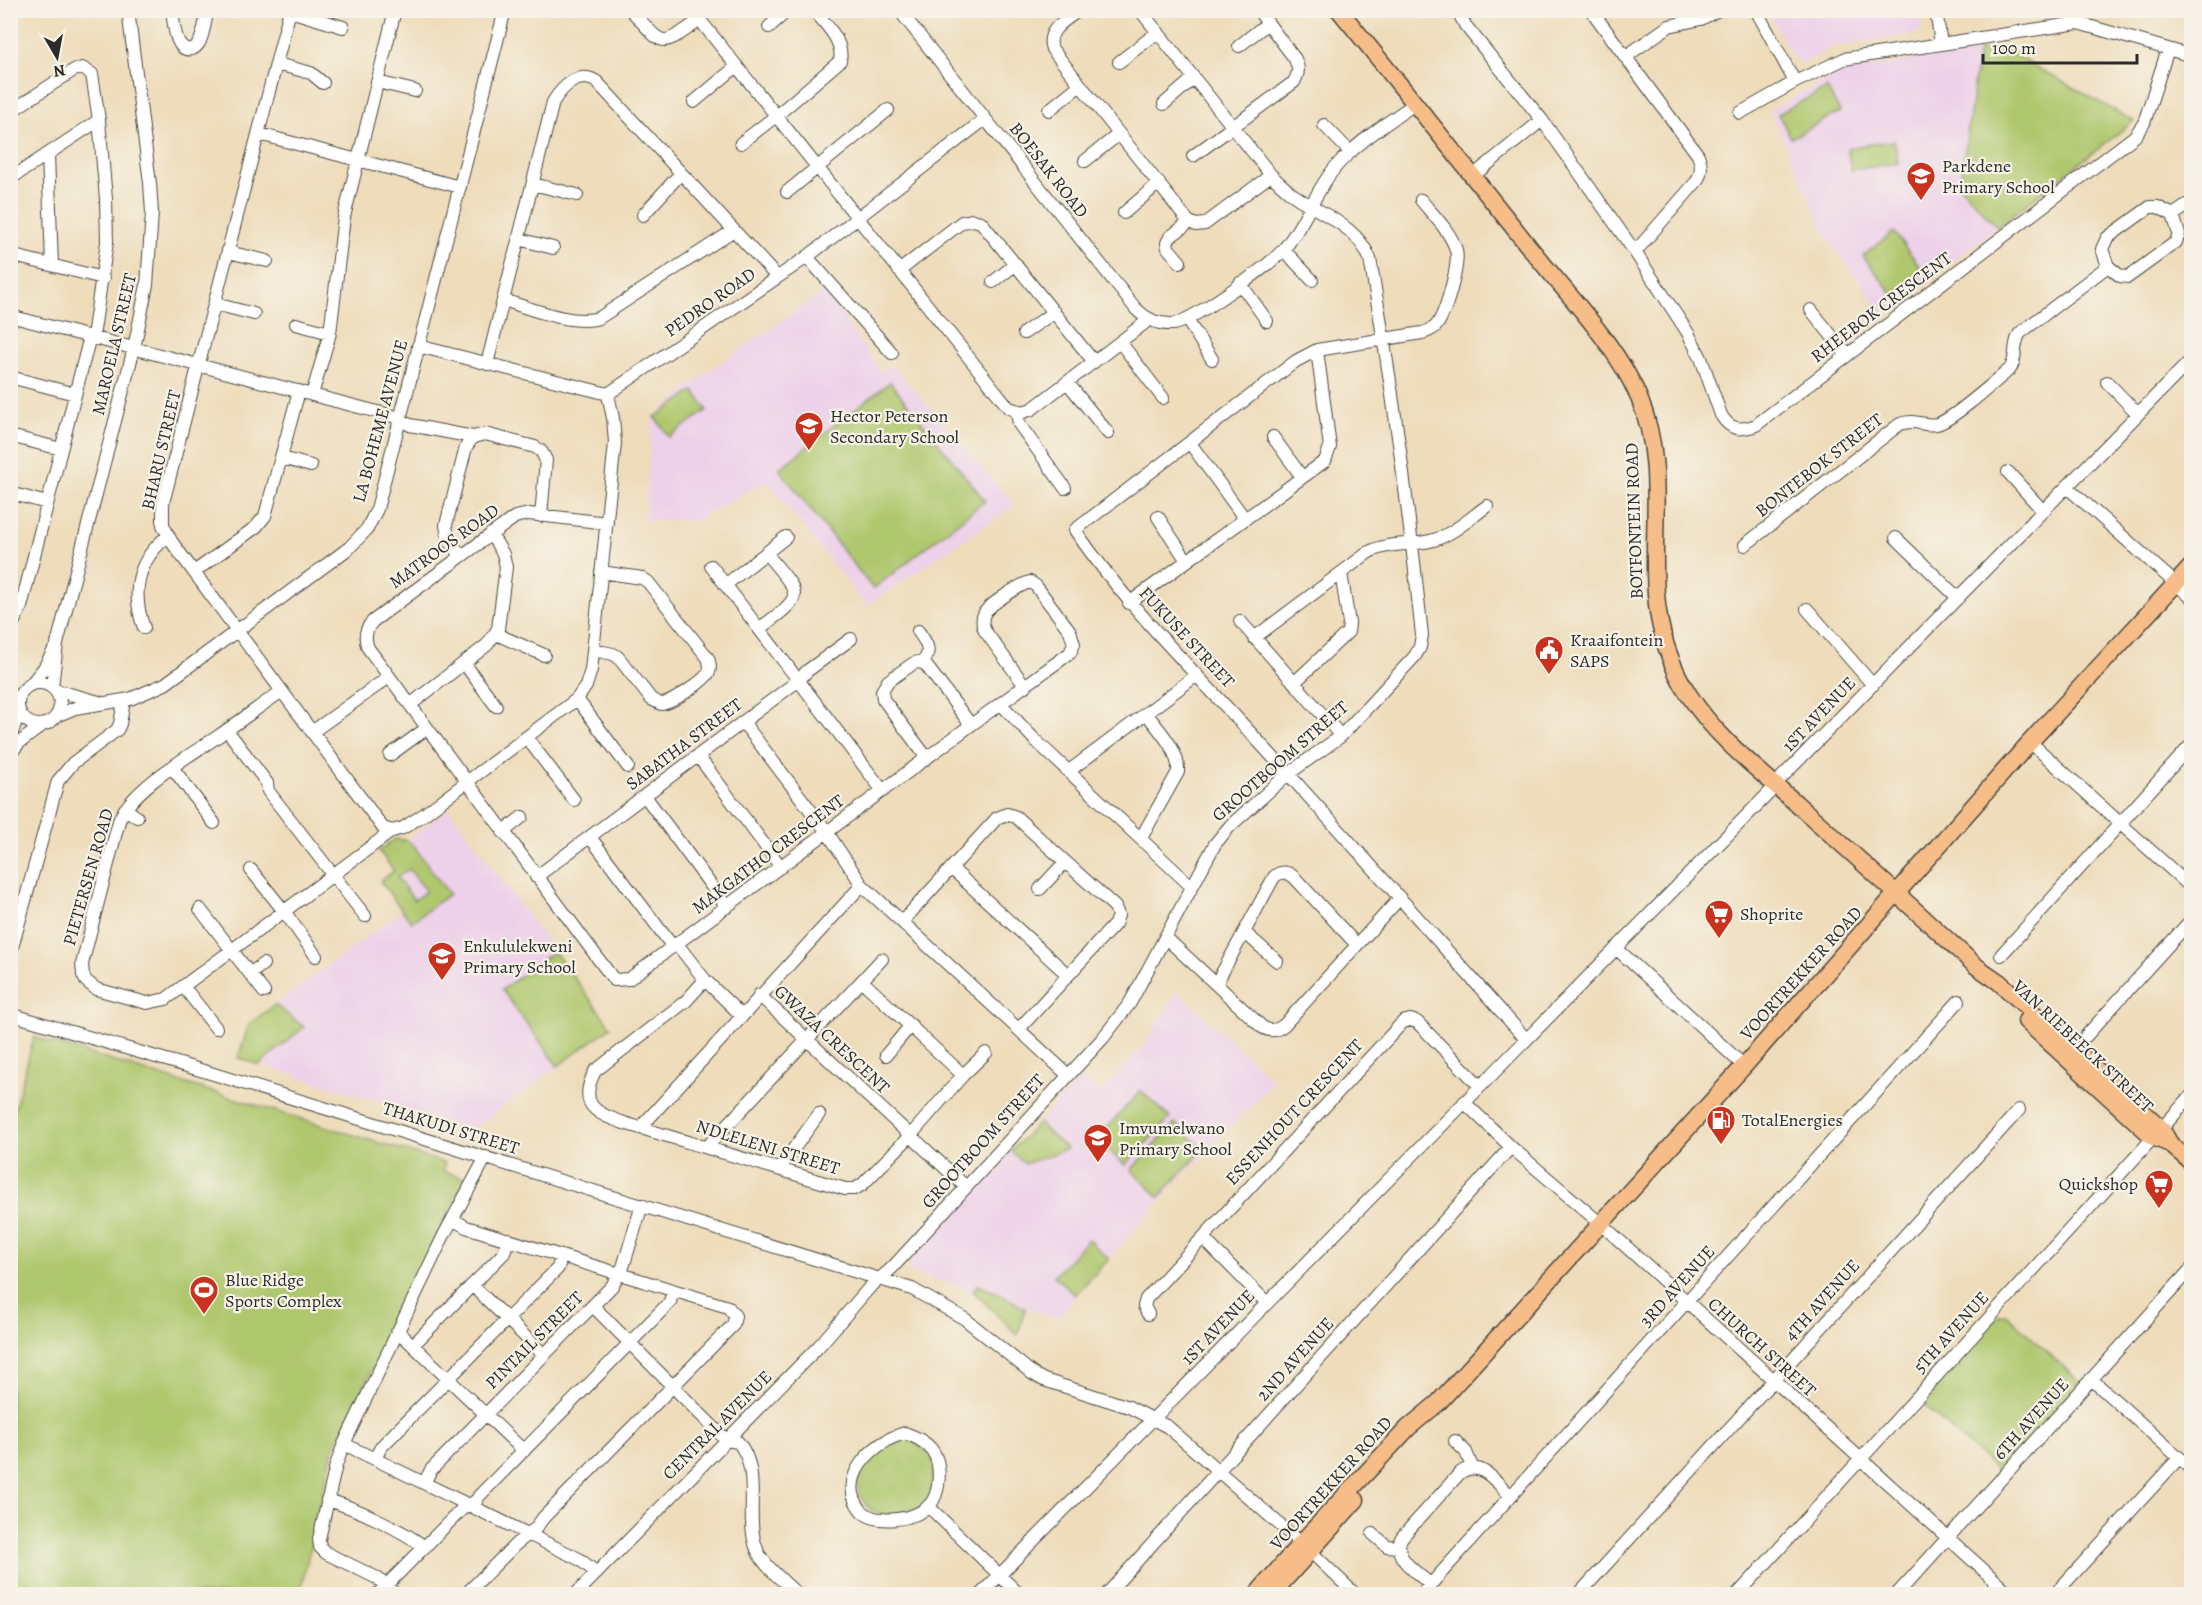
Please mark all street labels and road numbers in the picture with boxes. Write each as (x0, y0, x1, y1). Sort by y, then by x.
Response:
street label: BOESAK ROAD (1004, 117, 1094, 223)
street label: RHEEBOK CRESCENT (1806, 246, 1957, 368)
street label: PEDRO ROAD (660, 262, 760, 342)
street label: MAROELA STREET (86, 271, 142, 417)
street label: LA BOHEME AVENUE (347, 337, 413, 505)
street label: BHARU STREET (136, 387, 187, 512)
street label: BONTEBOK STREET (1750, 407, 1888, 522)
street label: BOTFONTEIN ROAD (1619, 442, 1649, 600)
street label: MATROOS ROAD (384, 498, 504, 594)
street label: FUKUSE STREET (1134, 581, 1240, 693)
street label: 1ST AVENUE (1777, 671, 1861, 757)
street label: SABATHA STREET (621, 692, 747, 796)
street label: GROOTBOOM STREET (1207, 695, 1353, 827)
street label: MAKGATHO CRESCENT (687, 789, 849, 919)
street label: PIETERSEN ROAD (57, 806, 119, 948)
street label: VOORTREKKER ROAD (1734, 901, 1867, 1046)
street label: VAN RIEBEECK STREET (2007, 974, 2159, 1118)
street label: GWAZA CRESCENT (769, 979, 895, 1099)
street label: ESSENHOUT CRESCENT (1220, 1034, 1368, 1190)
street label: GROOTBOOM STREET (916, 1068, 1050, 1213)
street label: THAKUDI STREET (380, 1096, 522, 1160)
street label: NDLELENI STREET (693, 1114, 843, 1180)
street label: 3RD AVENUE (1634, 1240, 1720, 1332)
street label: 4TH AVENUE (1779, 1254, 1865, 1346)
street label: 1ST AVENUE (1176, 1284, 1260, 1370)
street label: PINTAIL STREET (480, 1286, 588, 1394)
street label: 5TH AVENUE (1908, 1286, 1994, 1378)
street label: CHURCH STREET (1703, 1292, 1821, 1402)
street label: 2ND AVENUE (1251, 1312, 1339, 1406)
street label: CENTRAL AVENUE (657, 1365, 777, 1485)
street label: 6TH AVENUE (1988, 1373, 2074, 1465)
street label: VOORTREKKER ROAD (1264, 1411, 1397, 1556)

